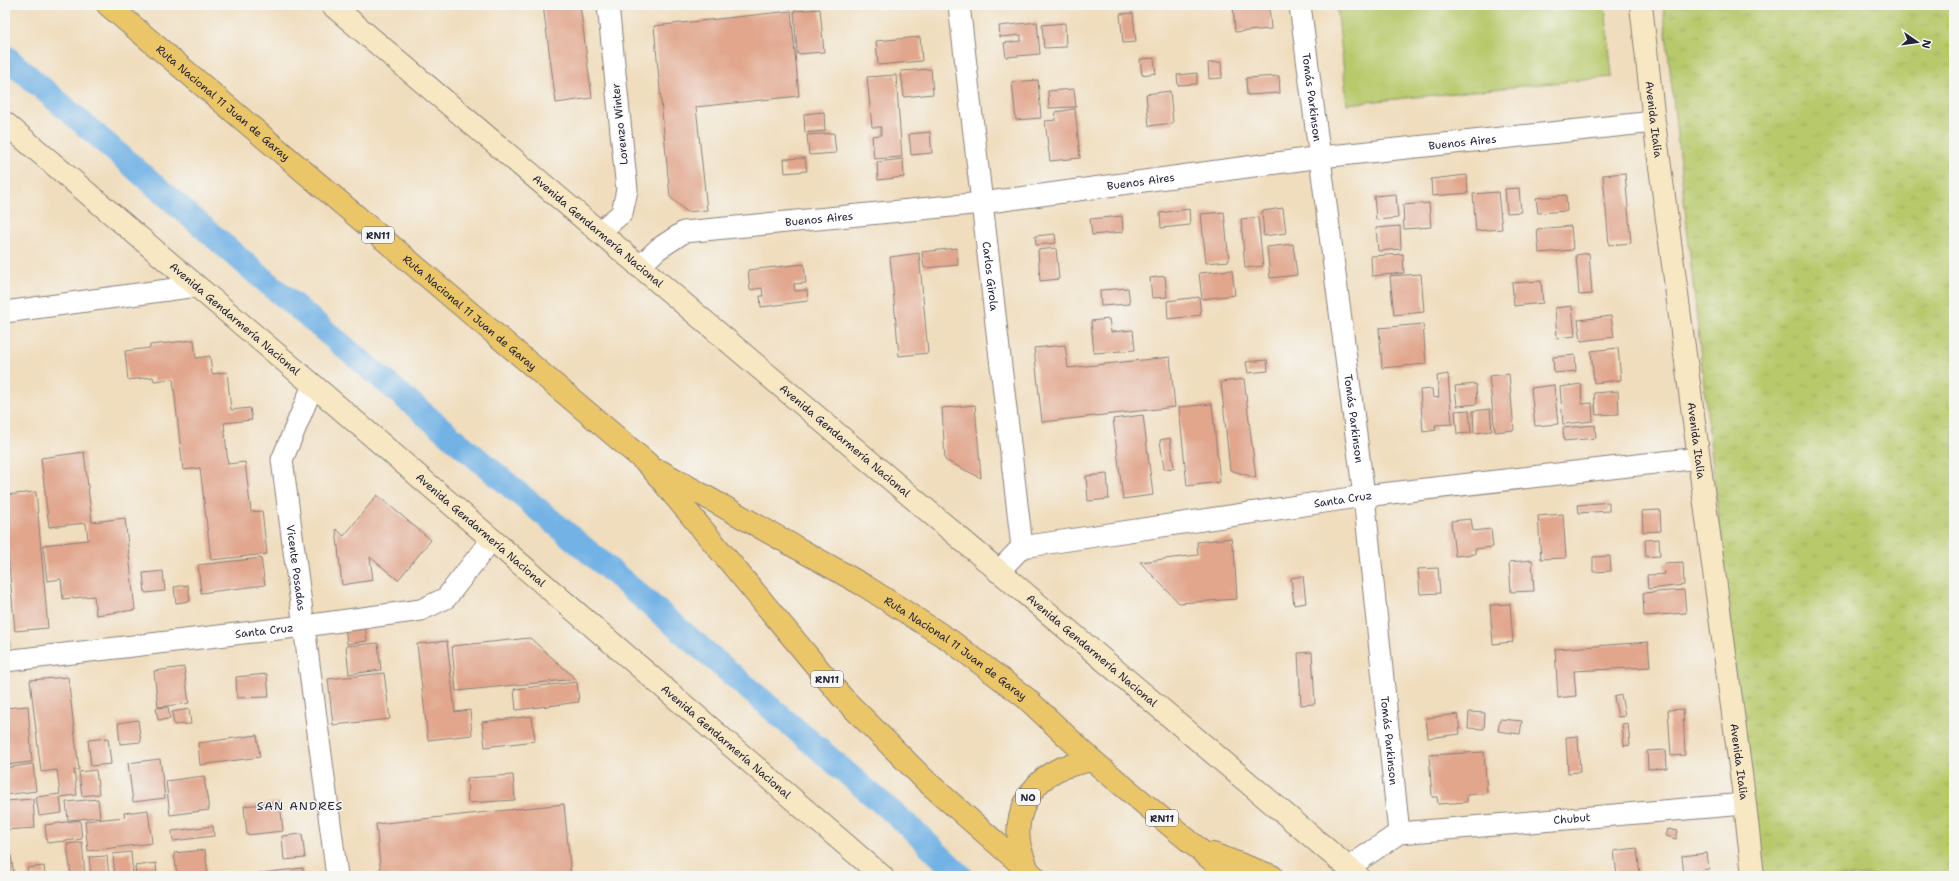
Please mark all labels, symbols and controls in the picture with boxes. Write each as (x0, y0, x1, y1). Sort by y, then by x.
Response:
north arrow (1897, 22, 1937, 62)
text: N (1918, 38, 1935, 50)
street label: Ruta Nacional 11 Juan de Garay (153, 42, 293, 164)
street label: Tomás Parkinson (1299, 52, 1325, 143)
street label: Avenida Italia (1642, 80, 1666, 159)
street label: Lorenzo Winter (608, 82, 632, 166)
street label: Buenos Aires (1428, 131, 1497, 153)
street label: Buenos Aires (1106, 169, 1176, 193)
street label: Avenida Gendarmería Nacional (529, 171, 667, 291)
street label: Buenos Aires (784, 208, 854, 230)
road number: RN11 (362, 227, 394, 243)
street label: Carlos Girola (979, 241, 1002, 312)
street label: Ruta Nacional 11 Juan de Garay (400, 251, 540, 374)
street label: Avenida Gendarmería Nacional (167, 259, 304, 379)
street label: Tomás Parkinson (1341, 373, 1367, 464)
street label: Avenida Gendarmería Nacional (776, 381, 914, 501)
street label: Avenida Italia (1684, 401, 1709, 480)
street label: Avenida Gendarmería Nacional (413, 470, 549, 591)
street label: Santa Cruz (1313, 488, 1373, 511)
street label: Vicente Posadas (283, 524, 309, 612)
street label: Avenida Gendarmería Nacional (1023, 590, 1161, 710)
street label: Ruta Nacional 11 Juan de Garay (881, 593, 1030, 704)
street label: Santa Cruz (234, 620, 294, 642)
road number: RN11 (811, 671, 843, 687)
street label: Avenida Gendarmería Nacional (658, 681, 795, 802)
street label: Tomás Parkinson (1377, 695, 1401, 786)
street label: Avenida Italia (1727, 722, 1752, 801)
road number: NO (1016, 789, 1040, 805)
district label: SAN ANDRES (257, 798, 343, 814)
street label: Chubut (1553, 809, 1591, 828)
road number: RN11 (1146, 810, 1178, 826)

